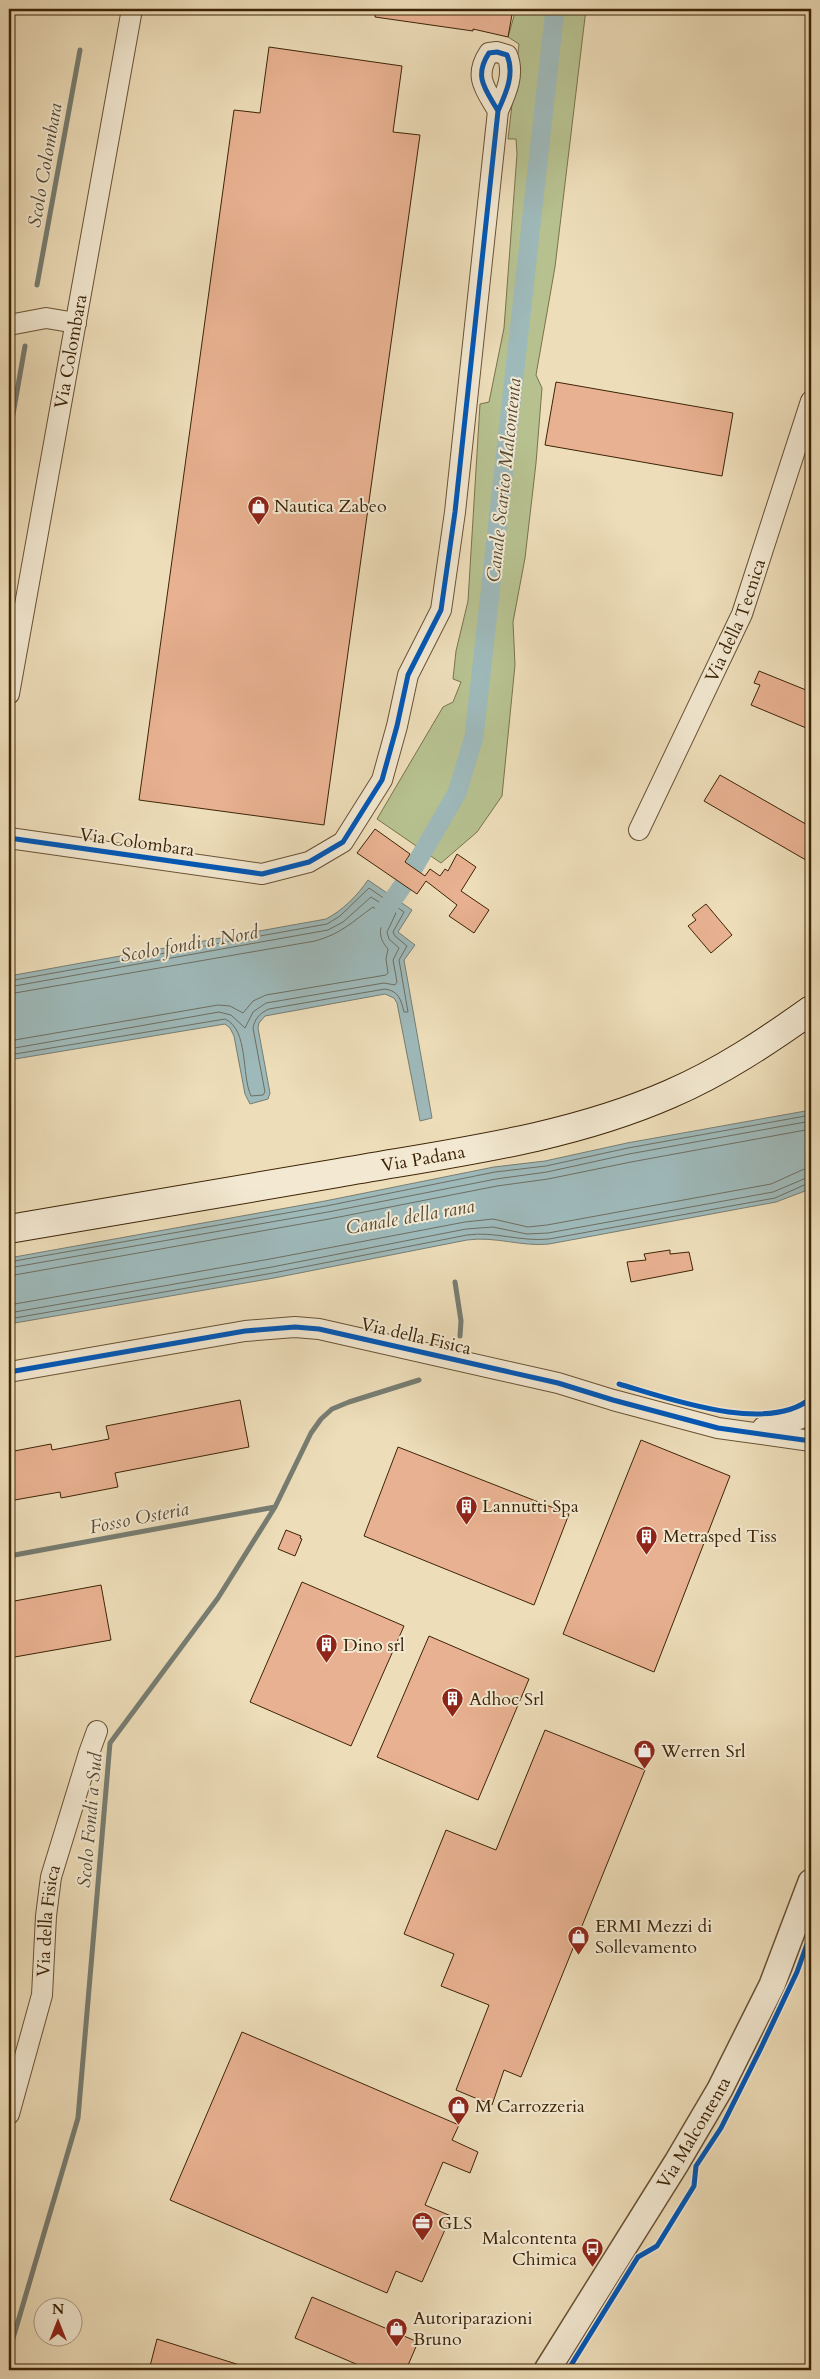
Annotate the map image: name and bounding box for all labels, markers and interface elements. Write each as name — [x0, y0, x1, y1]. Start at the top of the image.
water label: Scolo Colombara — [21, 100, 69, 229]
street label: Via Colombara — [48, 292, 94, 411]
water label: Canale Scarico Malcontenta — [480, 376, 528, 584]
shop icon: Nautica Zabeo — [246, 494, 270, 525]
place label: Nautica Zabeo — [274, 494, 387, 519]
street label: Via della Tecnica — [699, 555, 772, 686]
street label: Via Colombara — [78, 822, 196, 863]
water label: Scolo fondi a Nord — [118, 919, 261, 969]
street label: Via Padana — [379, 1139, 467, 1178]
water label: Canale della rana — [344, 1193, 477, 1241]
street label: Via della Fisica — [358, 1312, 474, 1361]
building icon: Lannutti Spa — [454, 1494, 478, 1525]
place label: Lannutti Spa — [482, 1494, 579, 1519]
water label: Fosso Osteria — [87, 1496, 191, 1540]
building icon: Metrasped Tiss — [635, 1524, 659, 1555]
place label: Metrasped Tiss — [663, 1524, 777, 1549]
building icon: Dino srl — [315, 1633, 339, 1664]
place label: Dino srl — [343, 1633, 405, 1658]
building icon: Adhoc Srl — [441, 1687, 465, 1718]
place label: Adhoc Srl — [469, 1687, 545, 1712]
shop icon: Werren Srl — [633, 1739, 657, 1770]
place label: Werren Srl — [660, 1739, 746, 1764]
water label: Scolo Fondi a Sud — [71, 1751, 109, 1889]
street label: Via della Fisica — [31, 1861, 67, 1978]
place label: ERMI Mezzi di Sollevamento — [595, 1914, 712, 1960]
shop icon: ERMI Mezzi di Sollevamento — [567, 1924, 591, 1955]
street label: Via Malcontenta — [651, 2073, 737, 2194]
shop icon: M Carrozzeria — [447, 2094, 471, 2125]
place label: M Carrozzeria — [475, 2094, 585, 2119]
office icon: GLS — [410, 2211, 434, 2242]
place label: GLS — [438, 2211, 472, 2236]
place label: Malcontenta Chimica — [482, 2226, 577, 2272]
bus stop icon: Malcontenta Chimica — [581, 2236, 605, 2267]
north arrow — [32, 2296, 82, 2346]
text: N — [52, 2300, 64, 2319]
place label: Autoriparazioni Bruno — [413, 2306, 533, 2352]
shop icon: Autoriparazioni Bruno — [385, 2316, 409, 2347]

